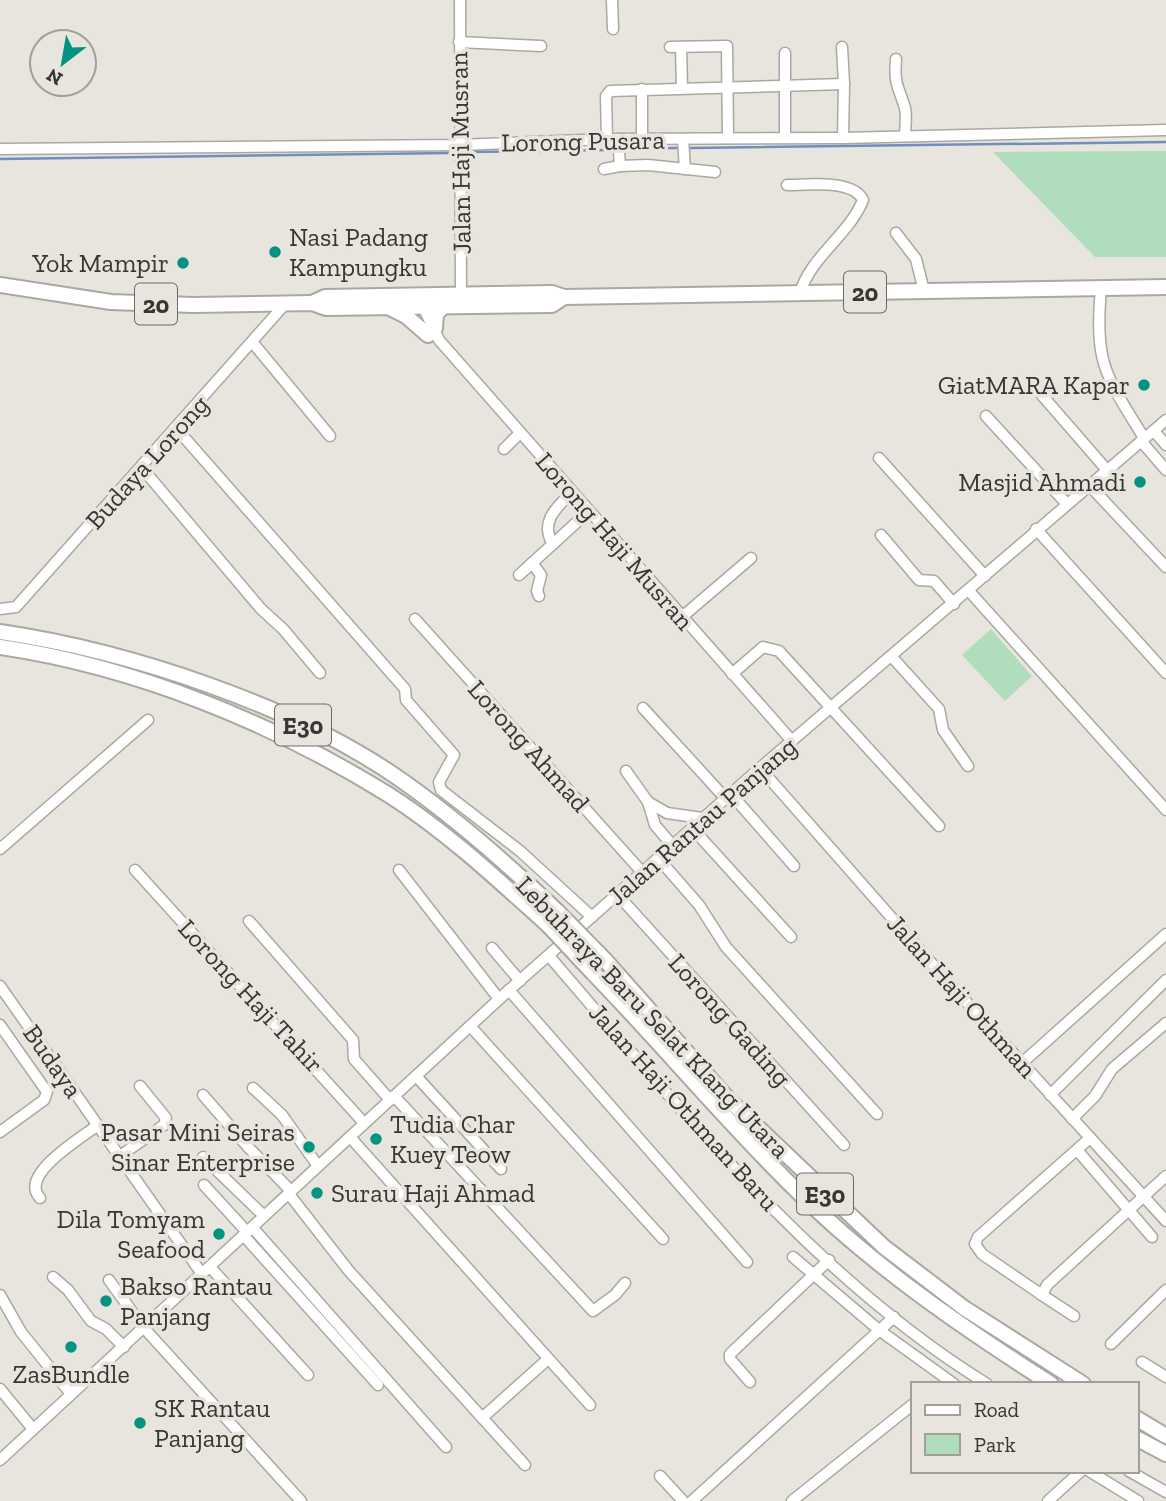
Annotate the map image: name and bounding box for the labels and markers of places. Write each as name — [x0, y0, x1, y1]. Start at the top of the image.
place label: Nasi Padang Kampungku — [289, 221, 428, 283]
marker: Nasi Padang Kampungku — [267, 244, 283, 260]
place label: Yok Mampir — [31, 247, 169, 279]
marker: Yok Mampir — [175, 255, 191, 271]
place label: GiatMARA Kapar — [938, 369, 1130, 401]
marker: GiatMARA Kapar — [1136, 377, 1152, 393]
place label: Masjid Ahmadi — [958, 466, 1126, 498]
marker: Masjid Ahmadi — [1132, 474, 1148, 490]
place label: Tudia Char Kuey Teow — [390, 1108, 516, 1170]
place label: Pasar Mini Seiras Sinar Enterprise — [101, 1116, 295, 1178]
marker: Tudia Char Kuey Teow — [368, 1131, 384, 1147]
marker: Pasar Mini Seiras Sinar Enterprise — [301, 1139, 317, 1155]
place label: Surau Haji Ahmad — [331, 1177, 535, 1209]
marker: Surau Haji Ahmad — [309, 1185, 325, 1201]
place label: Dila Tomyam Seafood — [57, 1203, 206, 1265]
marker: Dila Tomyam Seafood — [211, 1226, 227, 1242]
place label: Bakso Rantau Panjang — [120, 1270, 273, 1332]
marker: Bakso Rantau Panjang — [98, 1293, 114, 1309]
marker: ZasBundle — [63, 1339, 79, 1355]
place label: ZasBundle — [12, 1358, 130, 1390]
place label: SK Rantau Panjang — [154, 1392, 271, 1454]
marker: SK Rantau Panjang — [132, 1415, 148, 1431]

